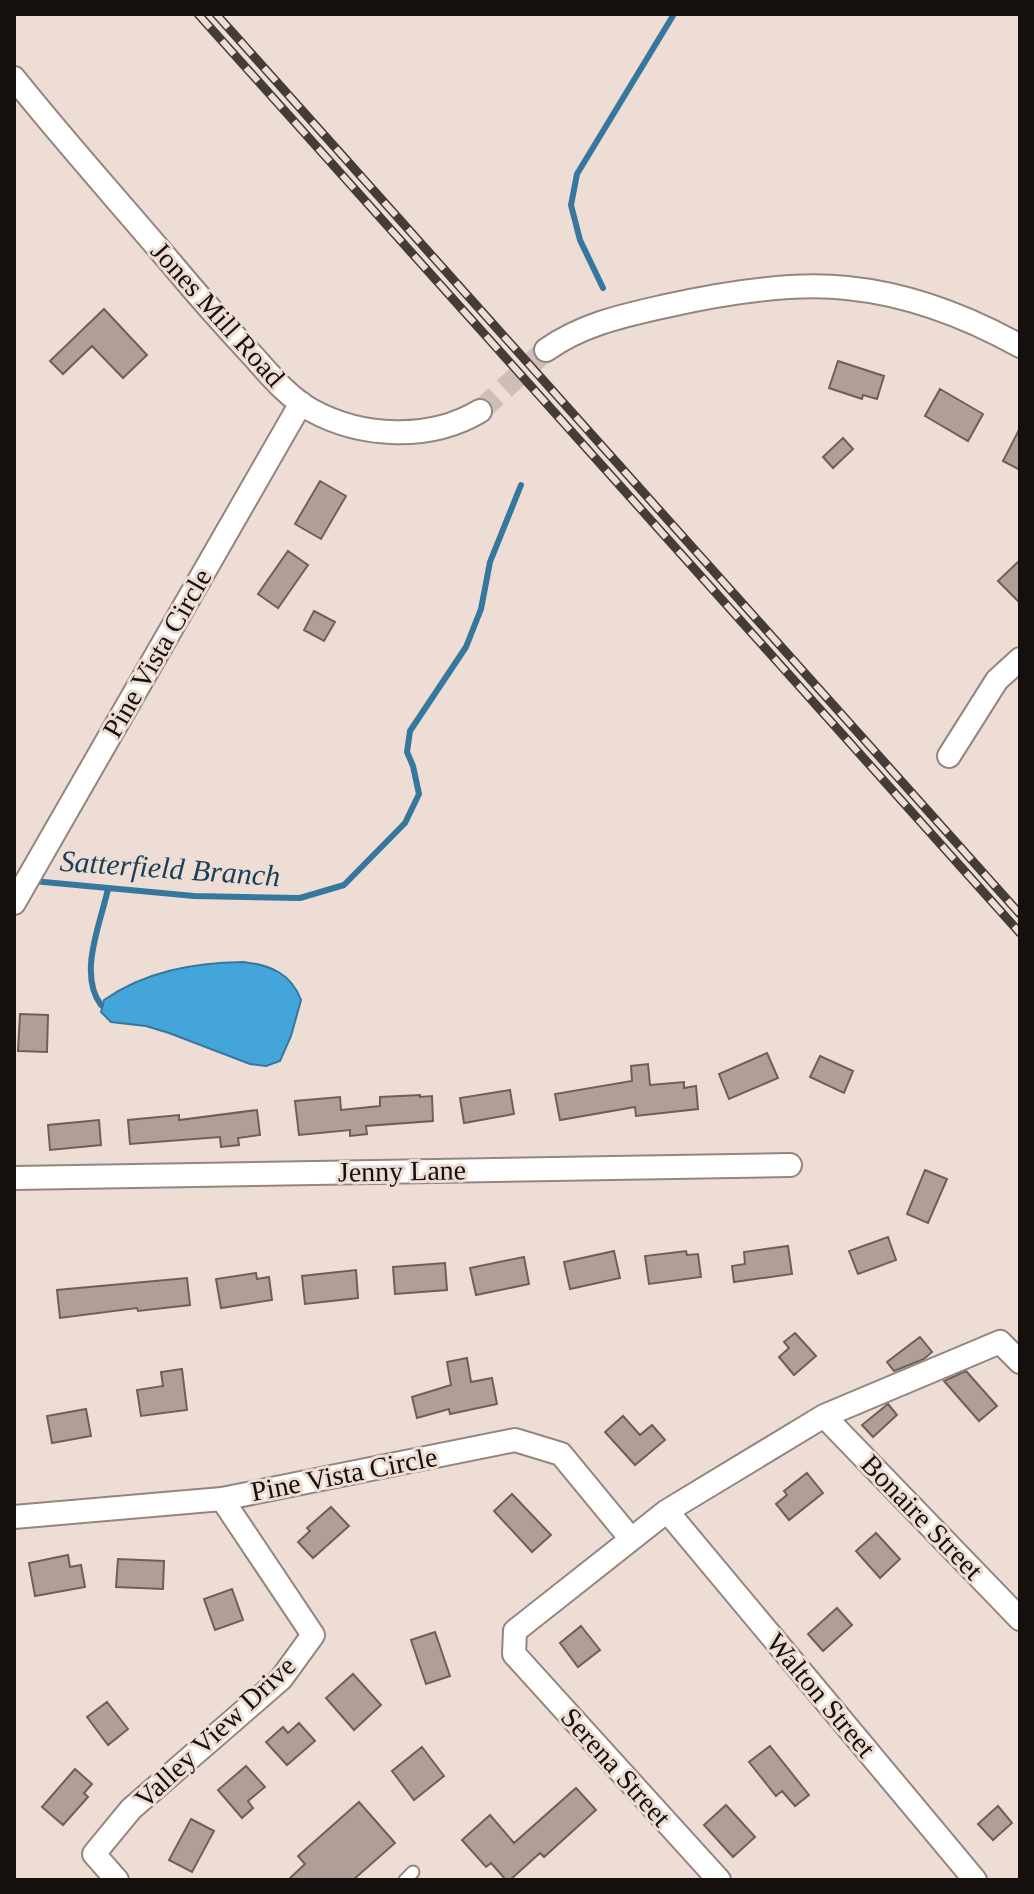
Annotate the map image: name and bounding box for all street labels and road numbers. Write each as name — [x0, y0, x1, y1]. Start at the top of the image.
street label: Jones Mill Road — [145, 235, 291, 393]
street label: Pine Vista Circle — [96, 563, 218, 743]
street label: Jenny Lane — [338, 1154, 466, 1188]
street label: Pine Vista Circle — [248, 1441, 440, 1507]
street label: Bonaire Street — [855, 1448, 989, 1586]
street label: Walton Street — [760, 1627, 882, 1764]
street label: Valley View Drive — [128, 1650, 302, 1814]
street label: Serena Street — [555, 1701, 677, 1833]

